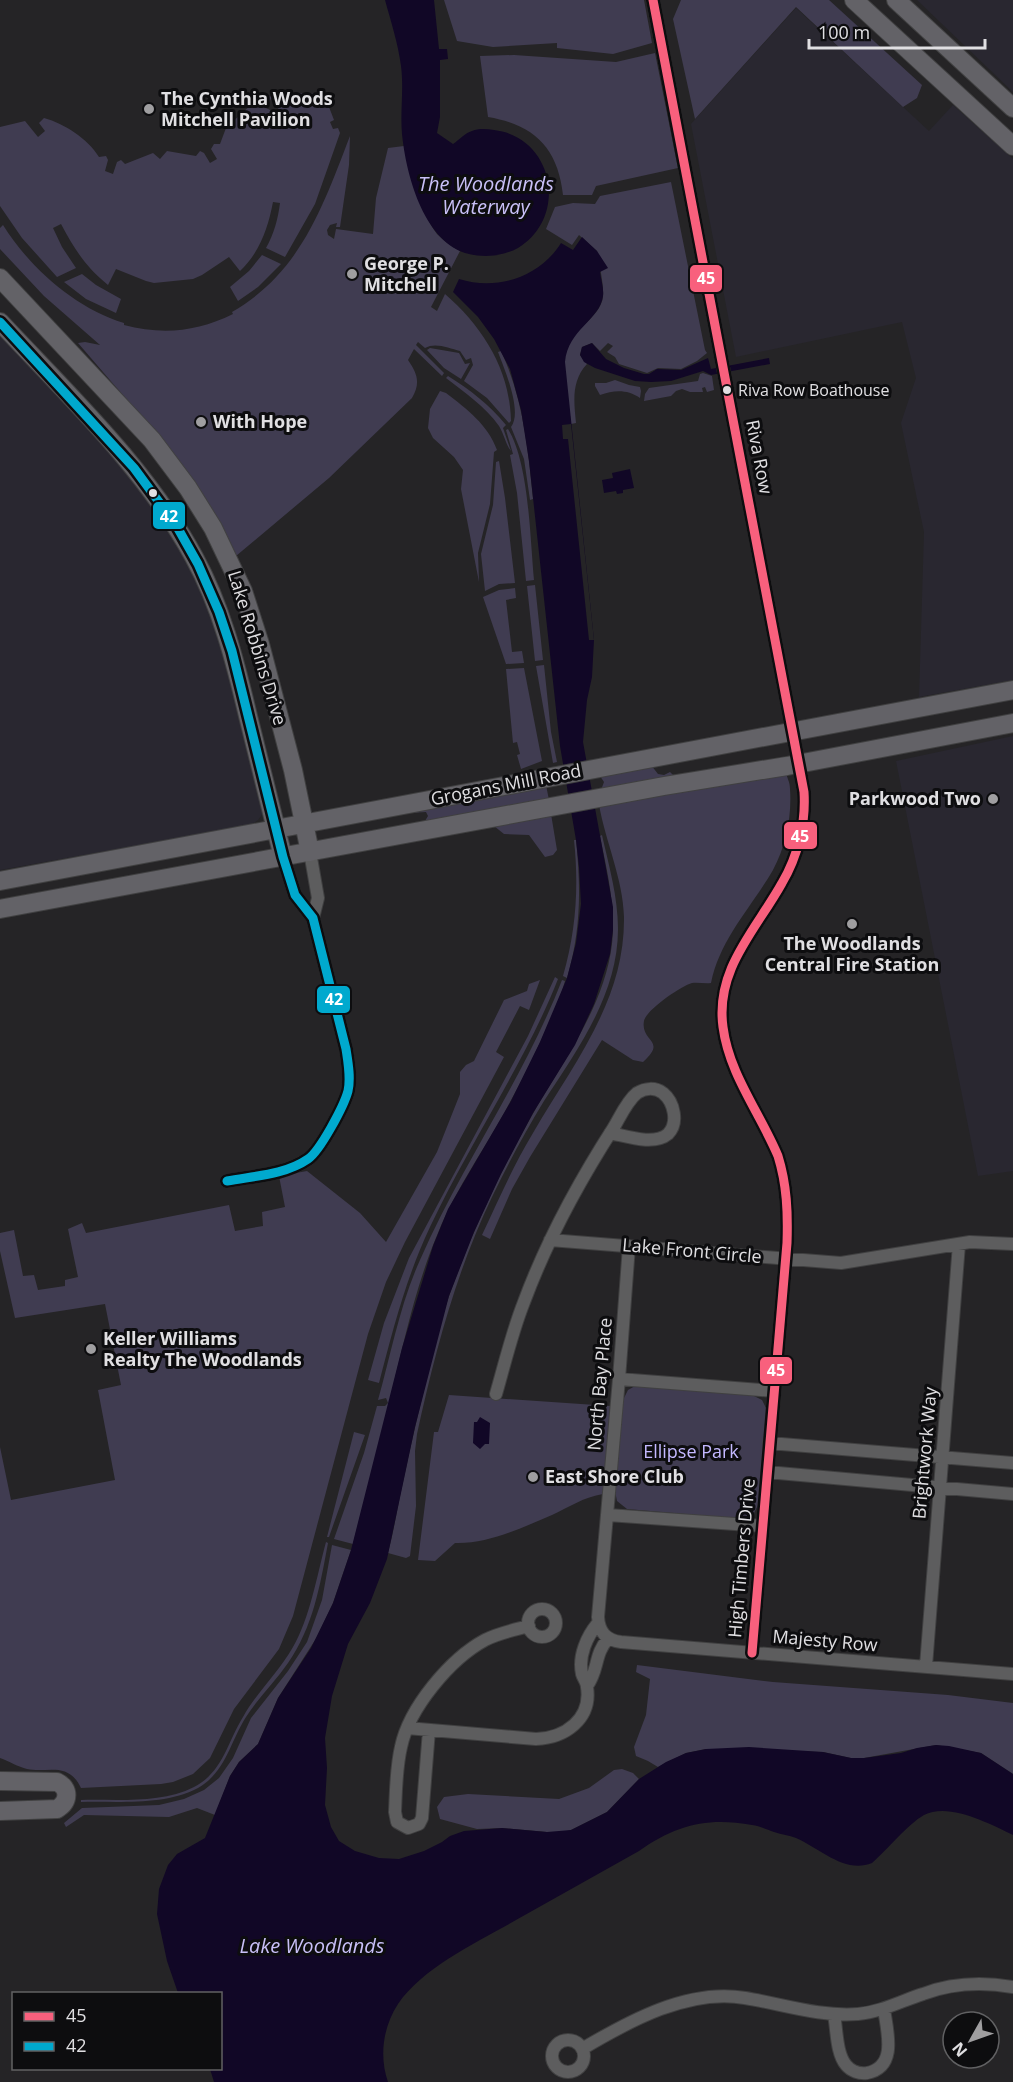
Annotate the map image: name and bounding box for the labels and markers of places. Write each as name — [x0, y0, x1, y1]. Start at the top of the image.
place label: The Cynthia Woods Mitchell Pavilion — [161, 86, 333, 131]
marker: The Cynthia Woods Mitchell Pavilion — [142, 102, 156, 116]
place label: George P. Mitchell — [364, 251, 449, 296]
marker: George P. Mitchell — [345, 267, 359, 281]
place label: Riva Row Boathouse — [738, 379, 889, 401]
marker: Riva Row Boathouse — [721, 384, 733, 396]
place label: With Hope — [213, 409, 307, 433]
marker: With Hope — [194, 415, 208, 429]
unlabelled marker — [147, 487, 159, 499]
place label: Parkwood Two — [849, 786, 981, 810]
marker: Parkwood Two — [986, 792, 1000, 806]
marker: The Woodlands Central Fire Station — [845, 917, 859, 931]
place label: The Woodlands Central Fire Station — [765, 931, 939, 976]
place label: Keller Williams Realty The Woodlands — [103, 1326, 302, 1371]
marker: Keller Williams Realty The Woodlands — [84, 1342, 98, 1356]
place label: East Shore Club — [545, 1464, 684, 1488]
marker: East Shore Club — [526, 1470, 540, 1484]

